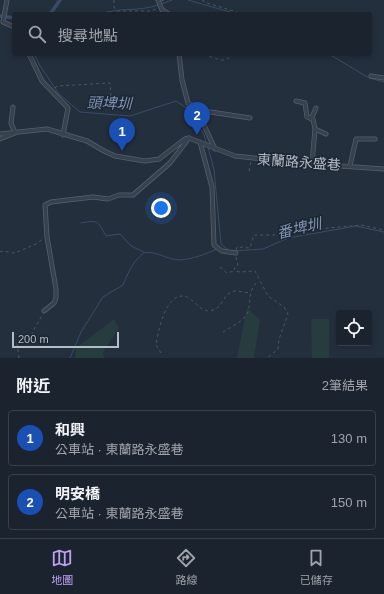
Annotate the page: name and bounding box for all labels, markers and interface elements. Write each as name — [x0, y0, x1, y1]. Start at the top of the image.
search box — [12, 12, 372, 56]
icon: search — [26, 23, 48, 45]
text: 搜尋地點 — [58, 27, 118, 44]
water label: 頭埤圳 — [86, 94, 134, 112]
pin: 2 — [184, 102, 210, 135]
pin: 1 — [109, 118, 135, 151]
street label: 東蘭路永盛巷 — [257, 151, 341, 173]
your location — [151, 198, 171, 218]
water label: 番埤圳 — [275, 214, 325, 241]
map controls — [336, 310, 372, 346]
button: locate — [336, 310, 372, 346]
scale bar — [12, 330, 119, 349]
text: 200 m — [18, 333, 49, 345]
text: 附近 — [16, 377, 50, 396]
text: 2筆結果 — [322, 378, 368, 393]
text: 和興 — [55, 421, 85, 438]
text: 1 — [26, 431, 34, 446]
text: 130 m — [331, 431, 367, 446]
text: 公車站 · 東蘭路永盛巷 — [55, 442, 184, 457]
text: 明安橋 — [55, 485, 100, 502]
text: 2 — [26, 495, 34, 510]
text: 150 m — [331, 495, 367, 510]
text: 公車站 · 東蘭路永盛巷 — [55, 506, 184, 521]
tab: 地圖 — [51, 547, 73, 587]
tab: 路線 — [175, 547, 197, 587]
tab: 已儲存 — [300, 547, 333, 587]

